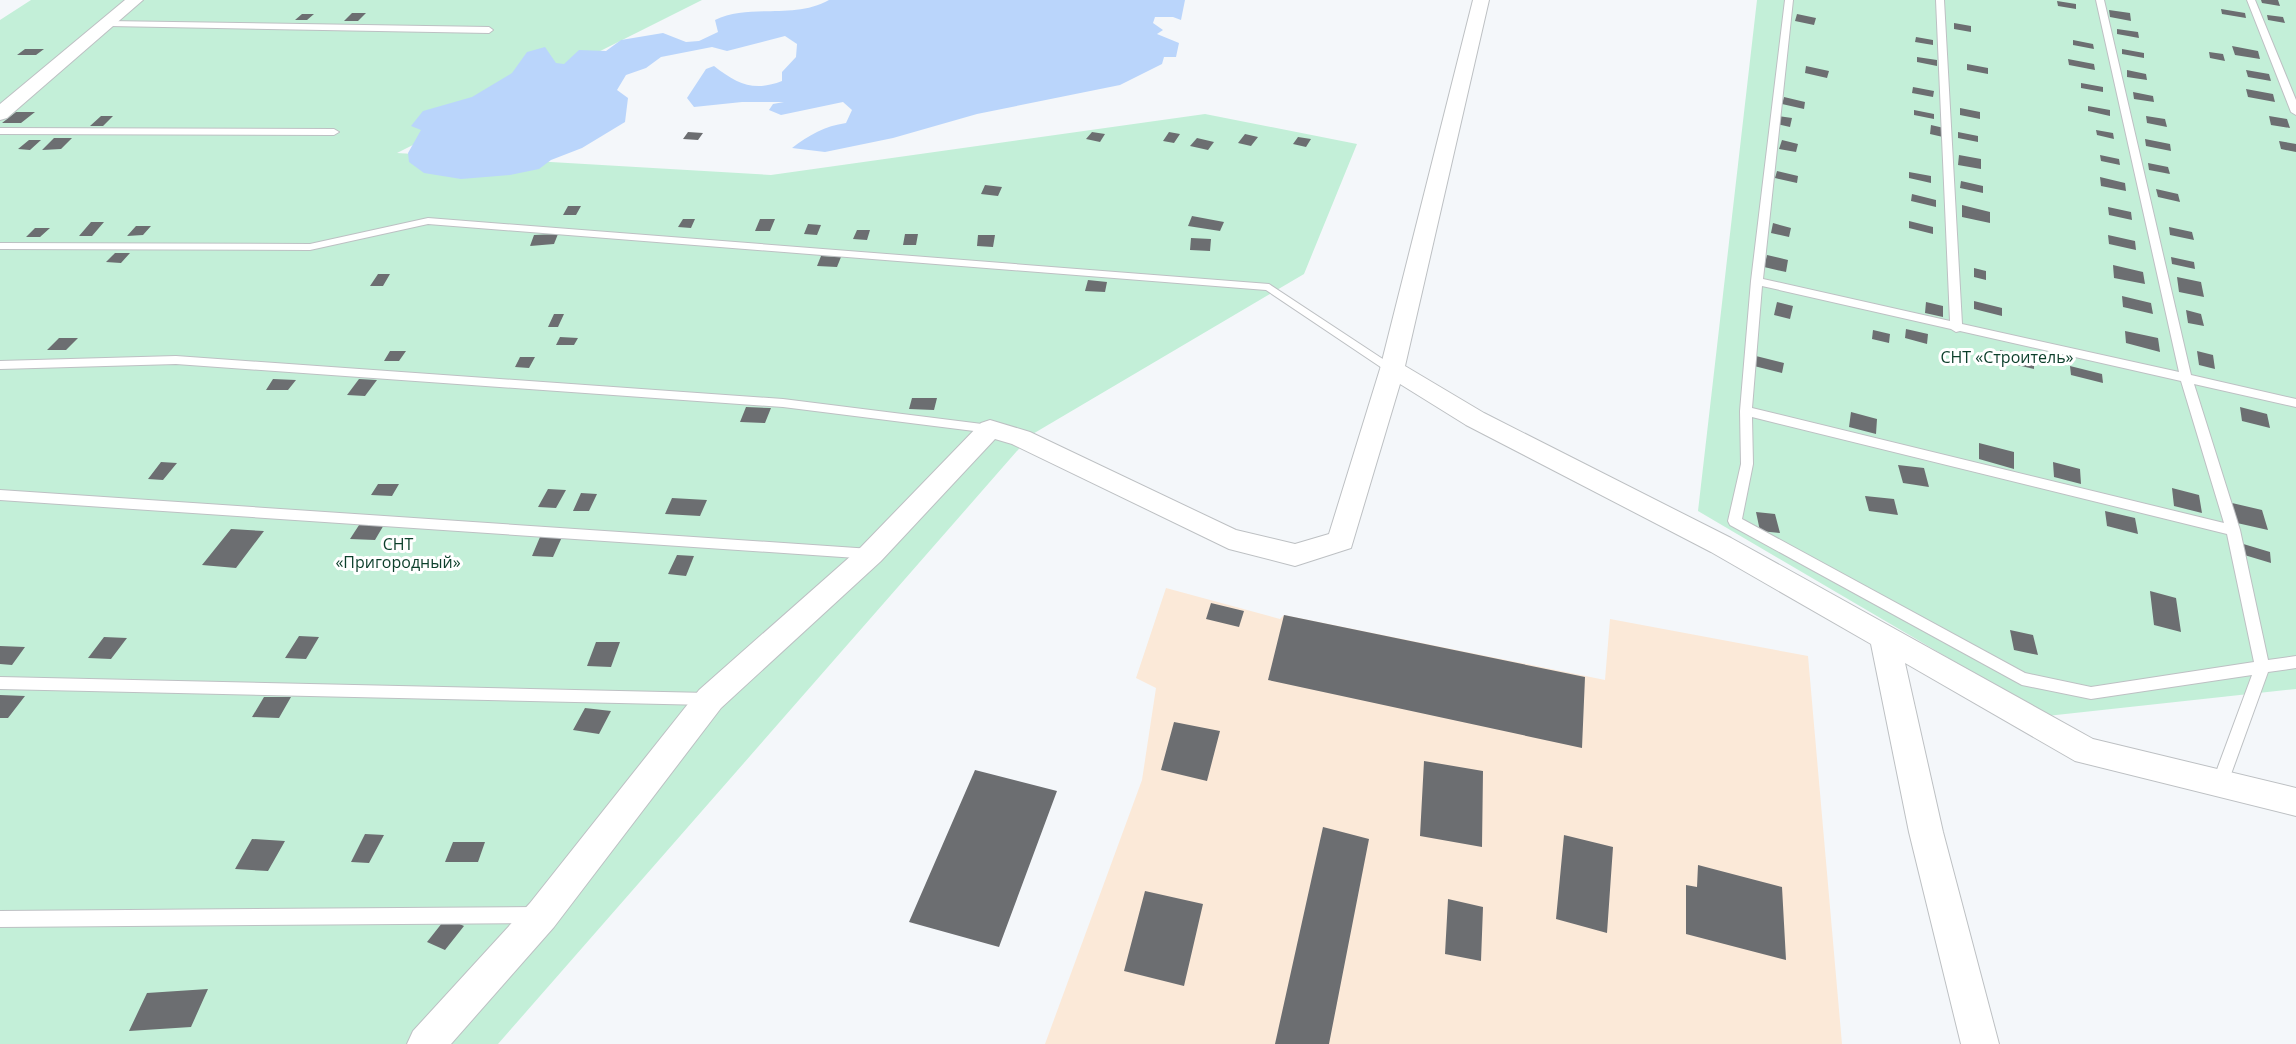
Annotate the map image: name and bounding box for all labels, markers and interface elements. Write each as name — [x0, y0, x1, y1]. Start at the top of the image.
park label: СНТ «Строитель» — [1940, 346, 2074, 368]
park label: СНТ «Пригородный» — [335, 533, 461, 573]

